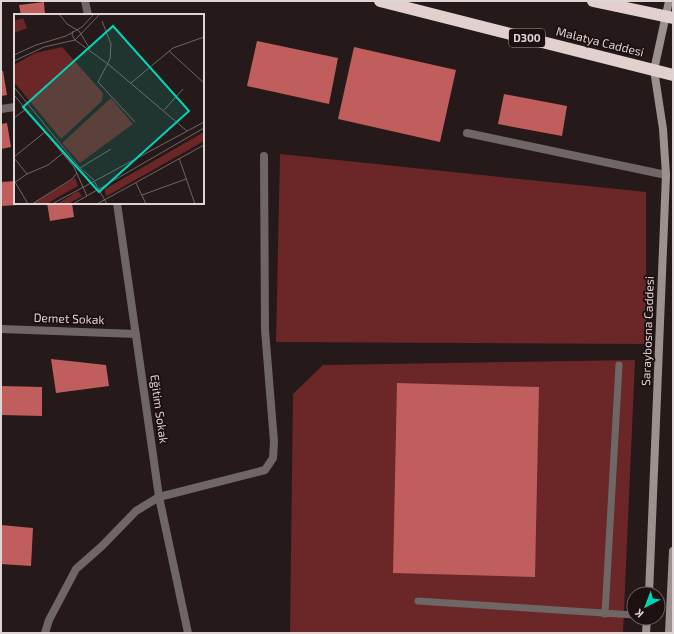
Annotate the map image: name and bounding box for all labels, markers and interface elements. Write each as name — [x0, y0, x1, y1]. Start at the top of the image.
inset map — [14, 14, 204, 204]
street label: Malatya Caddesi — [555, 23, 646, 59]
road number: D300 — [509, 29, 545, 47]
street label: Saraybosna Caddesi — [638, 276, 656, 386]
street label: Demet Sokak — [33, 310, 105, 326]
street label: Eğitim Sokak — [148, 373, 172, 444]
north arrow — [626, 586, 666, 626]
text: K — [632, 607, 646, 621]

